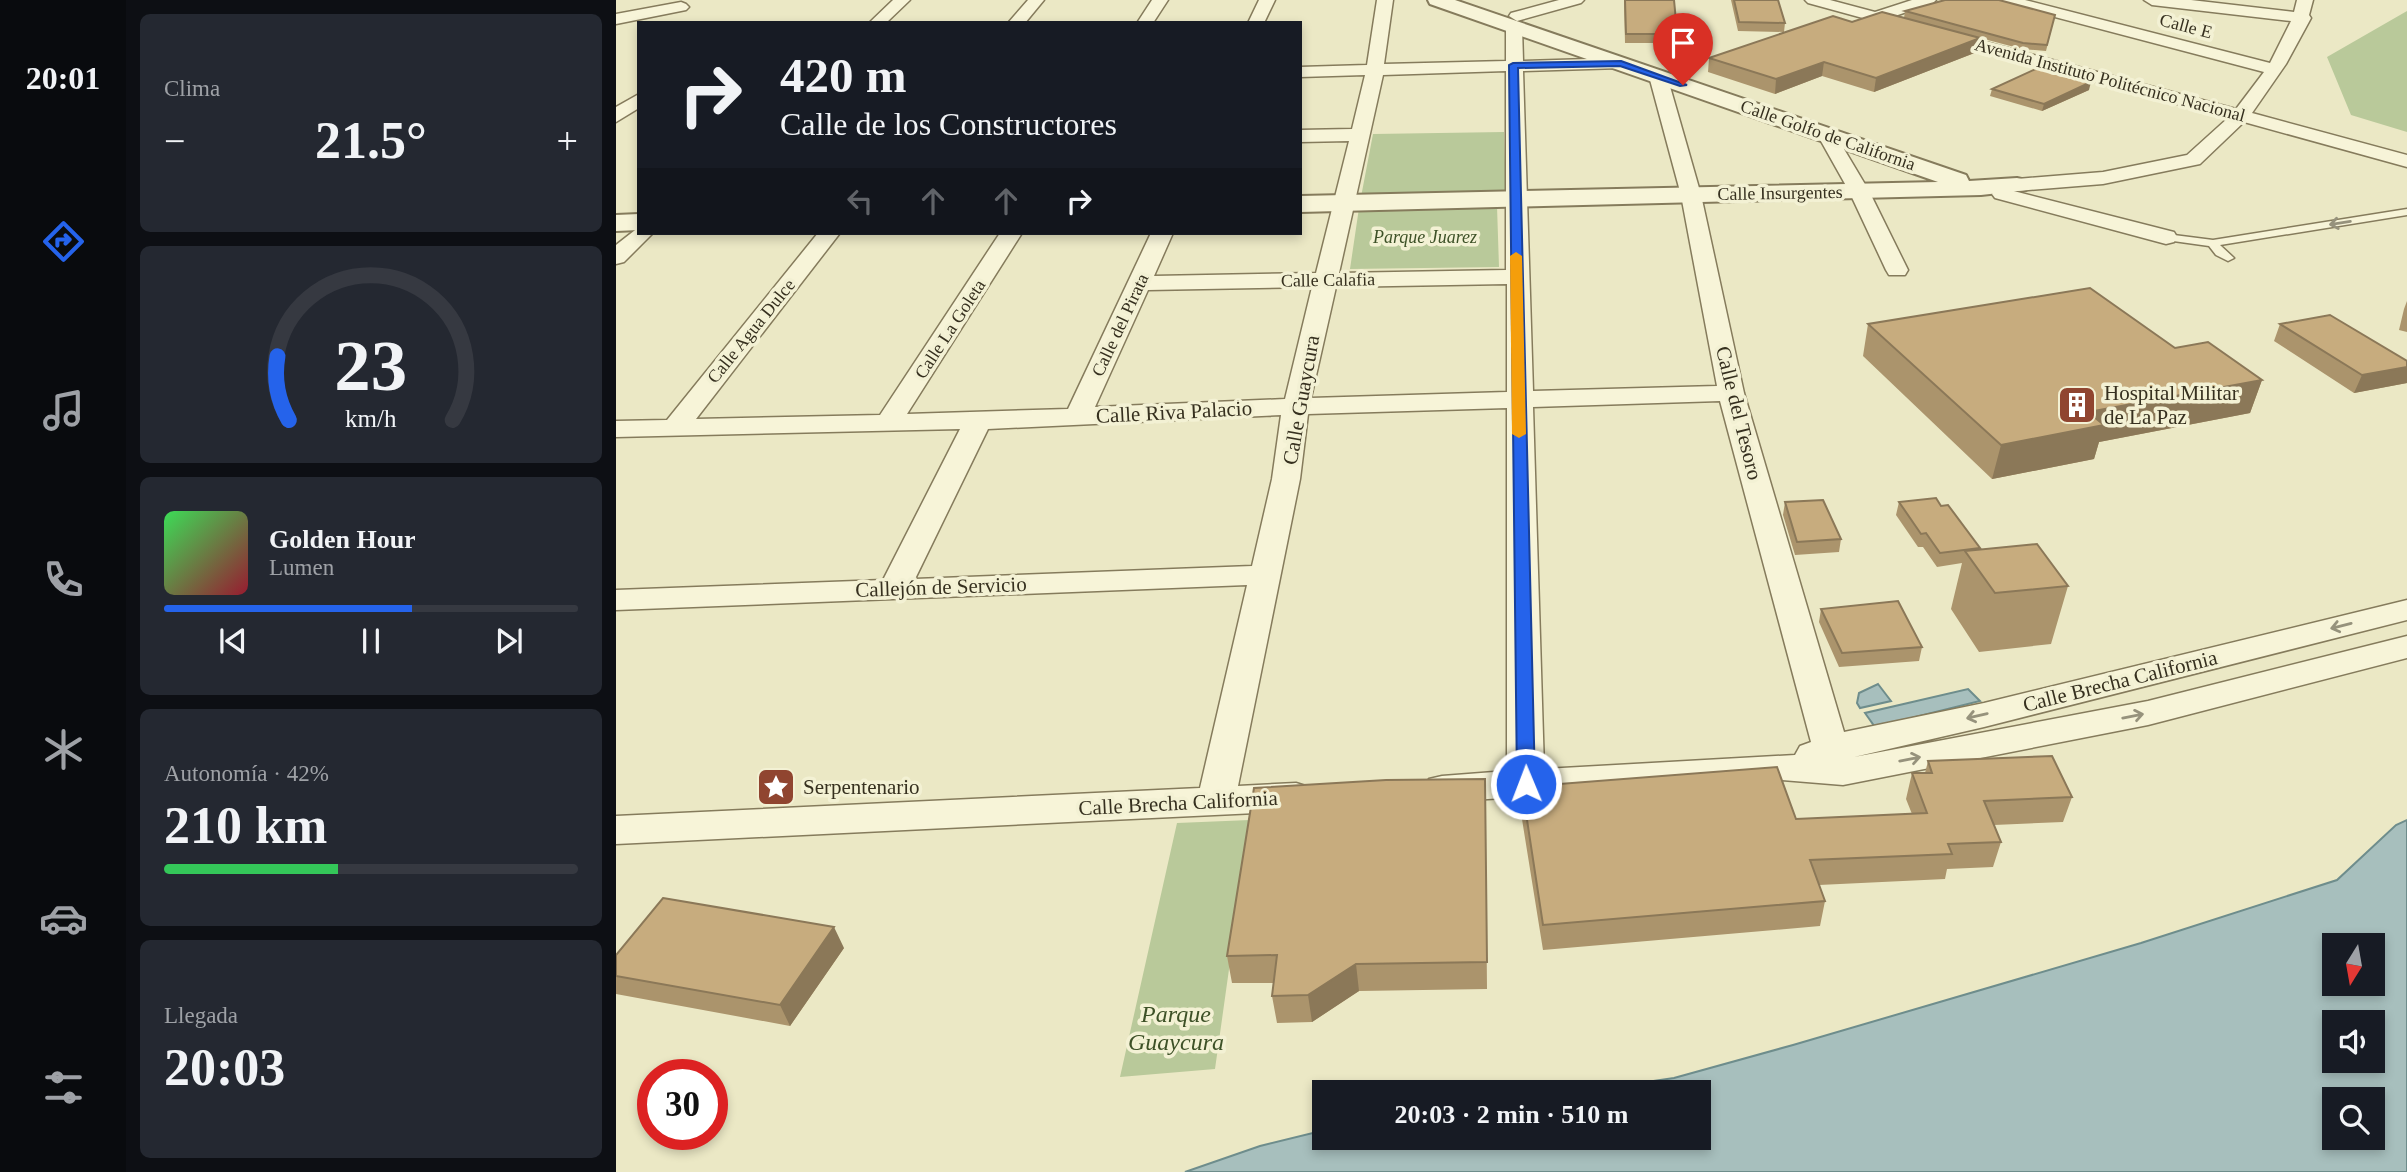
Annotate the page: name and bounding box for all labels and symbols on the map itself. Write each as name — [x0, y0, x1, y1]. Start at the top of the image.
street label: Calle E — [2158, 9, 2214, 43]
pin — [1653, 13, 1713, 85]
street label: Avenida Instituto Politécnico Nacional — [1973, 34, 2247, 126]
street label: Calle Golfo de California — [1738, 96, 1918, 174]
street label: Calle Insurgentes — [1717, 182, 1843, 204]
one-way arrow — [2329, 217, 2352, 230]
park label: Parque Juarez — [1372, 227, 1477, 247]
street label: Calle Calafia — [1281, 269, 1375, 291]
street label: Calle del Pirata — [1087, 270, 1153, 380]
street label: Calle Agua Dulce — [703, 275, 799, 387]
street label: Calle La Goleta — [911, 276, 989, 382]
street label: Calle Guaycura — [1278, 333, 1324, 467]
street label: Calle del Tesoro — [1711, 344, 1767, 482]
place label: Hospital Militar de La Paz — [2104, 381, 2239, 429]
building icon: Hospital Militar de La Paz — [2056, 384, 2098, 426]
street label: Calle Riva Palacio — [1095, 396, 1253, 428]
street label: Callejón de Servicio — [855, 572, 1027, 602]
one-way arrow — [2330, 620, 2353, 633]
street label: Calle Brecha California — [2020, 645, 2220, 717]
one-way arrow — [2121, 708, 2144, 722]
one-way arrow — [1966, 710, 1989, 724]
position arrow — [1489, 747, 1563, 821]
one-way arrow — [1898, 752, 1921, 766]
place icon: Serpentenario — [755, 766, 797, 808]
place label: Serpentenario — [803, 775, 920, 799]
street label: Calle Brecha California — [1078, 786, 1279, 820]
north arrow — [2322, 933, 2385, 996]
park label: Parque Guaycura — [1128, 1001, 1224, 1055]
speed limit sign: 30 — [637, 1059, 728, 1150]

